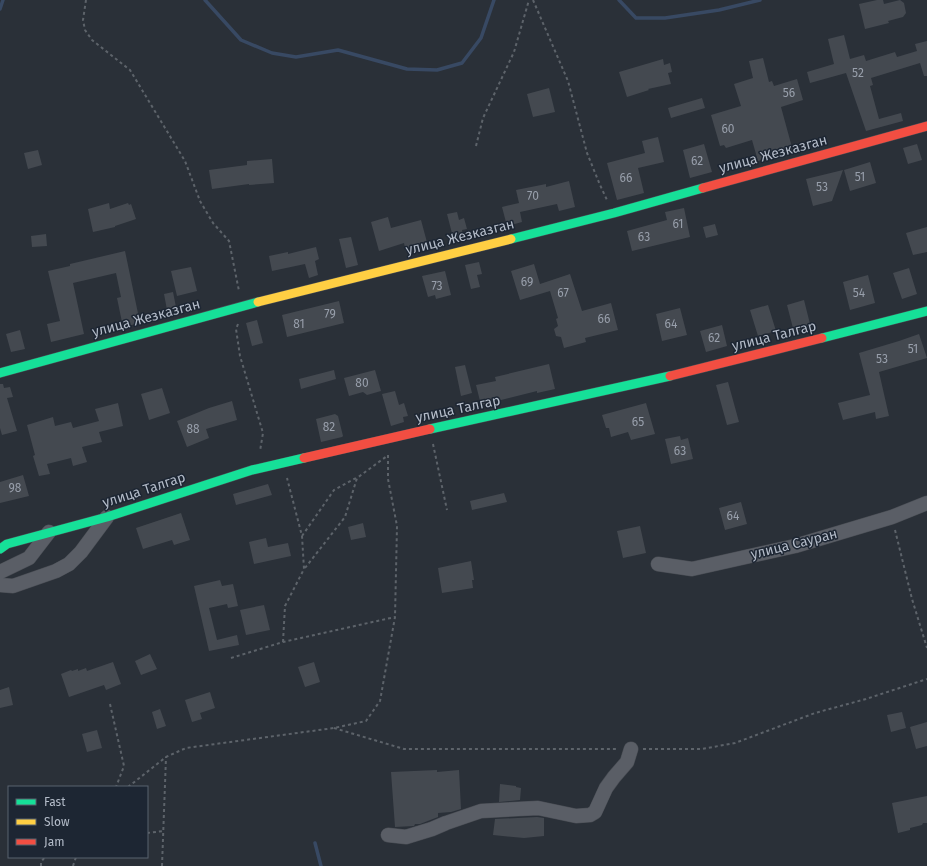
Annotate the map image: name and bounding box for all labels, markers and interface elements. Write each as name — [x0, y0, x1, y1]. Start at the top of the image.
house number: 52 — [852, 66, 864, 80]
house number: 56 — [783, 86, 795, 100]
house number: 60 — [721, 122, 735, 136]
street label: улица Жезказган — [717, 131, 829, 177]
house number: 62 — [691, 154, 703, 168]
house number: 51 — [855, 170, 865, 184]
house number: 66 — [620, 171, 632, 185]
house number: 53 — [816, 180, 828, 194]
house number: 70 — [527, 189, 539, 203]
street label: улица Жезказган — [404, 215, 516, 259]
house number: 61 — [672, 217, 684, 231]
house number: 63 — [638, 230, 650, 244]
house number: 69 — [521, 275, 533, 289]
house number: 73 — [431, 279, 443, 293]
house number: 67 — [557, 286, 569, 300]
house number: 54 — [853, 286, 866, 300]
street label: улица Жезказган — [90, 295, 202, 341]
house number: 79 — [324, 307, 336, 321]
house number: 66 — [598, 312, 610, 326]
house number: 81 — [293, 317, 305, 331]
house number: 64 — [665, 317, 678, 331]
street label: улица Талгар — [730, 317, 818, 355]
house number: 62 — [708, 331, 720, 345]
house number: 51 — [908, 342, 918, 356]
house number: 53 — [876, 352, 888, 366]
house number: 80 — [355, 376, 369, 390]
street label: улица Талгар — [414, 392, 502, 426]
house number: 65 — [632, 415, 644, 429]
house number: 82 — [323, 420, 335, 434]
house number: 88 — [186, 422, 200, 436]
house number: 63 — [674, 444, 686, 458]
street label: улица Талгар — [100, 469, 188, 511]
house number: 98 — [9, 481, 22, 495]
house number: 64 — [727, 509, 740, 523]
street label: улица Сауран — [749, 525, 839, 563]
legend — [8, 786, 148, 858]
text: Fast — [44, 795, 66, 809]
text: Slow — [44, 815, 70, 829]
text: Jam — [44, 835, 64, 849]

